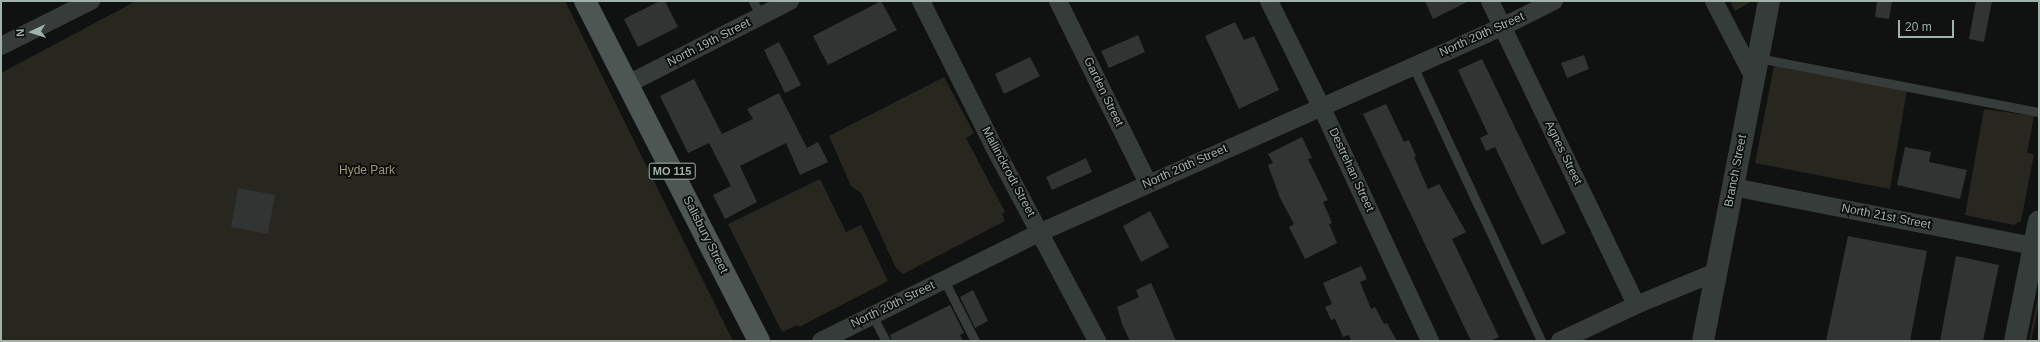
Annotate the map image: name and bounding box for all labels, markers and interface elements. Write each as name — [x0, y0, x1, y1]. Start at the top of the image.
street label: North 20th Street — [1437, 10, 1527, 60]
north arrow — [12, 12, 52, 52]
scale bar — [1900, 12, 1956, 38]
street label: North 19th Street — [665, 16, 753, 70]
text: 20 m — [1905, 20, 1932, 34]
text: N — [14, 28, 26, 37]
street label: Garden Street — [1080, 55, 1126, 129]
street label: Agnes Street — [1541, 119, 1585, 187]
street label: Mallinckrodt Street — [978, 125, 1038, 219]
street label: Destrehan Street — [1325, 126, 1377, 214]
street label: Branch Street — [1722, 134, 1750, 208]
street label: North 20th Street — [1140, 142, 1230, 192]
road number: MO 115 — [648, 162, 696, 180]
park label: Hyde Park — [339, 164, 395, 178]
street label: Salisbury Street — [679, 194, 731, 276]
street label: North 21st Street — [1840, 201, 1932, 233]
street label: North 20th Street — [849, 278, 937, 332]

